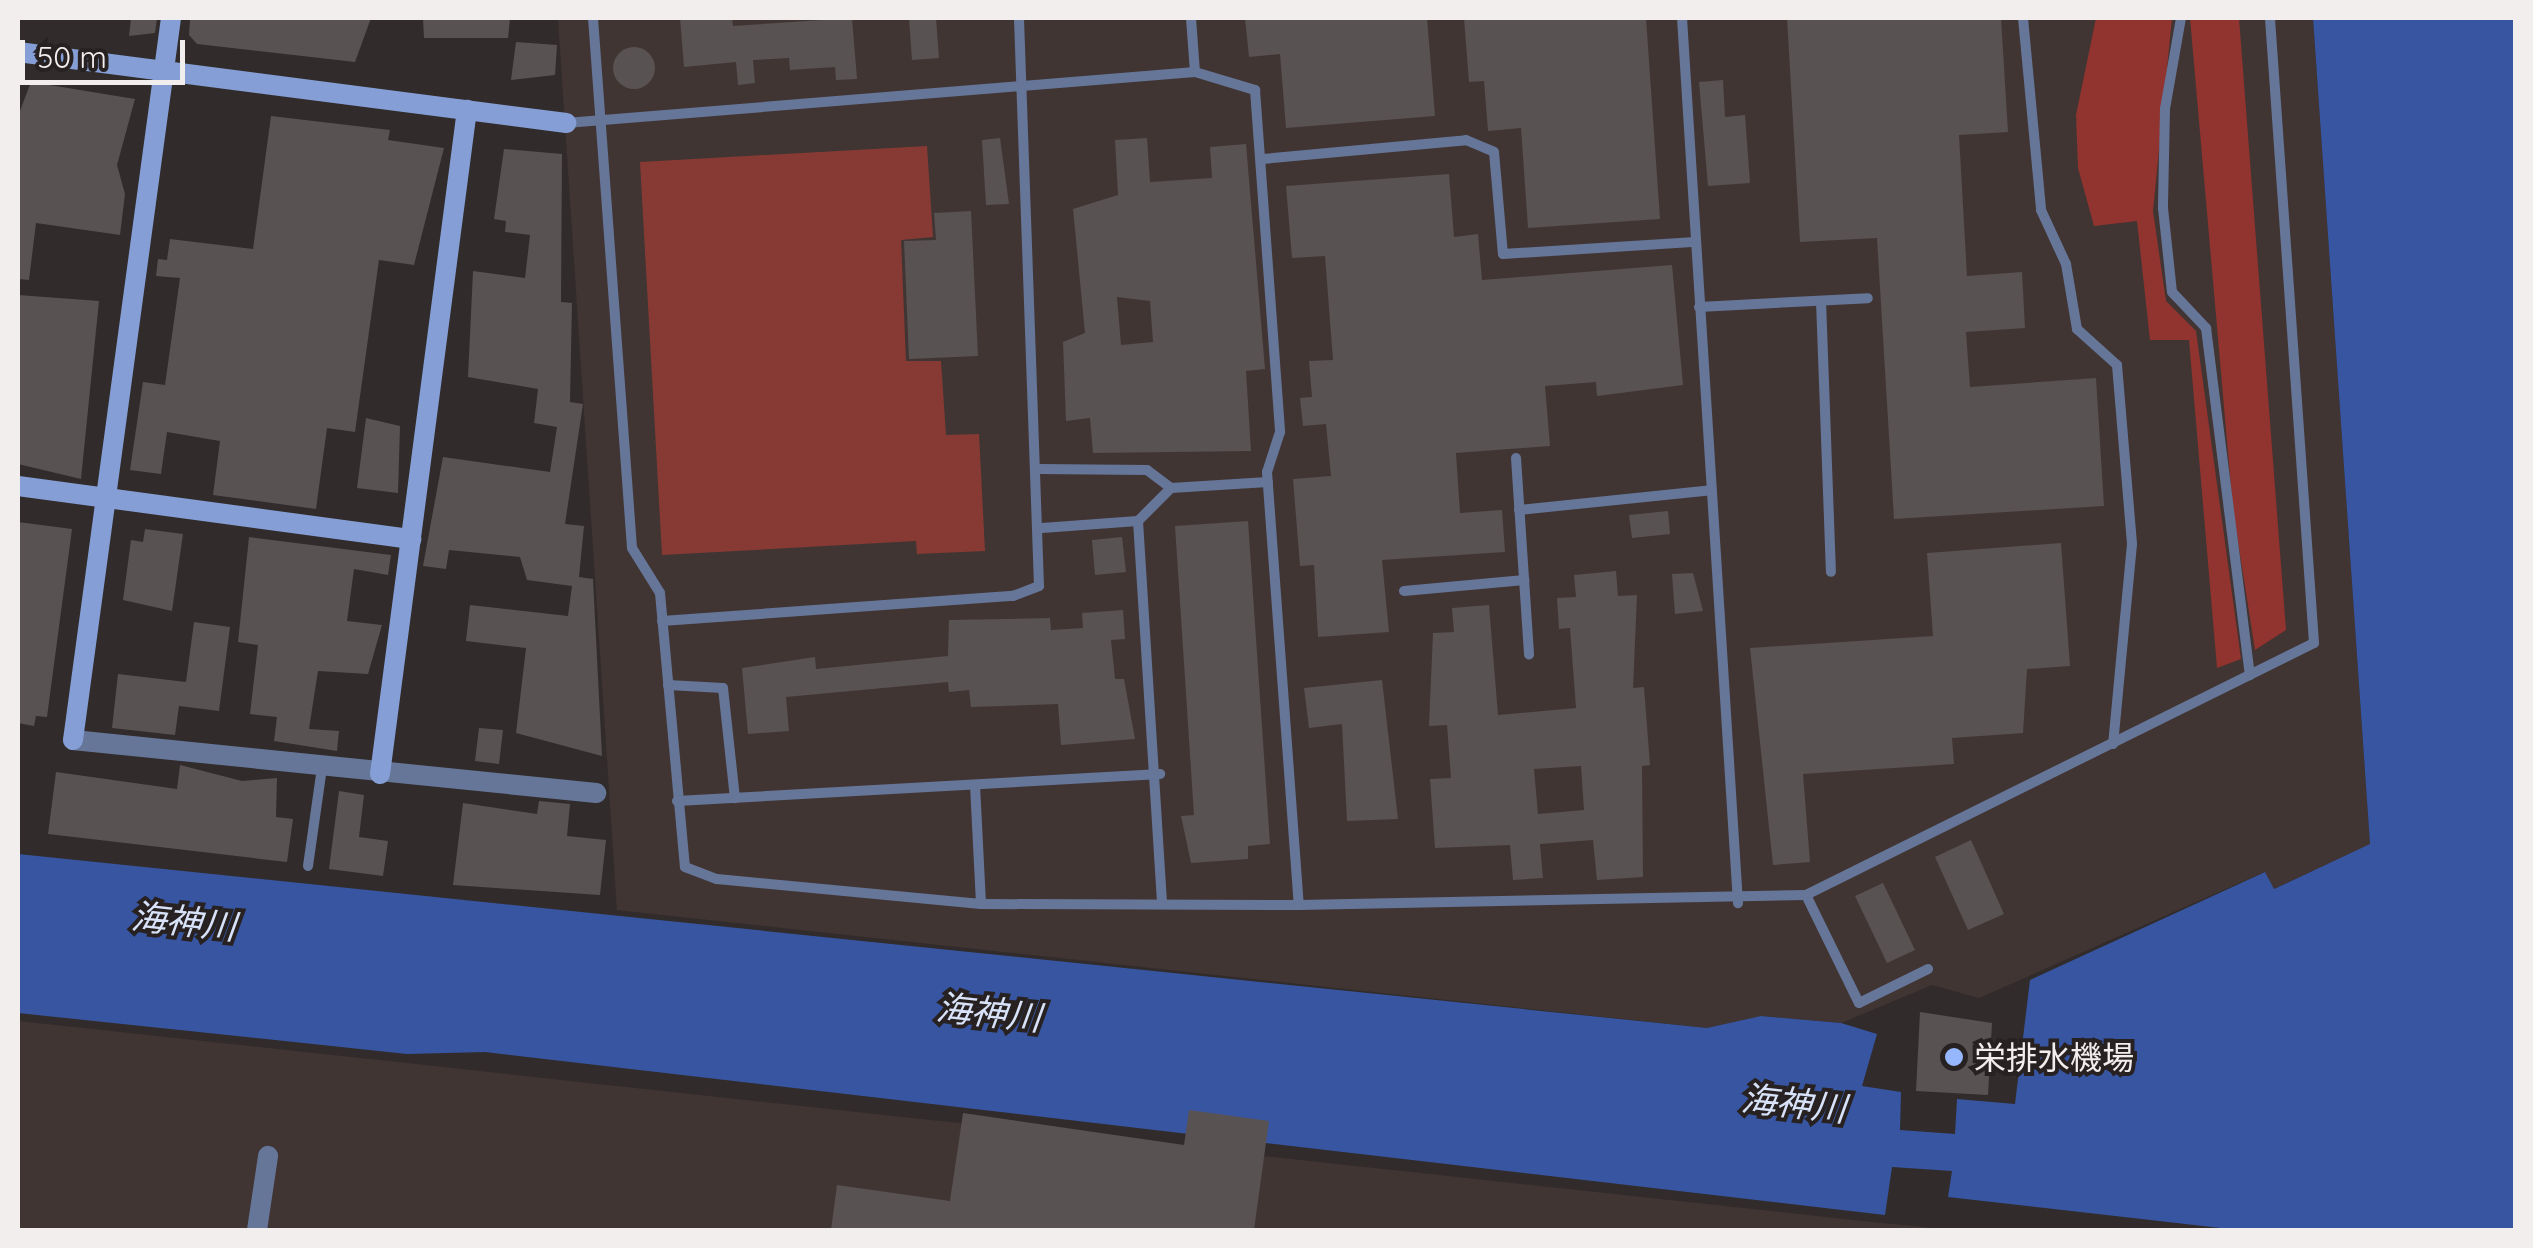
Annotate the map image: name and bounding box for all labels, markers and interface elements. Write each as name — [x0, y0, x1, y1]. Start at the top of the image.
scale bar — [25, 20, 190, 82]
text: 50 m — [37, 38, 107, 76]
water label: 海神川 — [130, 895, 238, 947]
water label: 海神川 — [935, 986, 1043, 1038]
place label: 栄排水機場 — [1974, 1038, 2134, 1076]
marker: 栄排水機場 — [1943, 1046, 1965, 1068]
water label: 海神川 — [1740, 1077, 1848, 1129]

